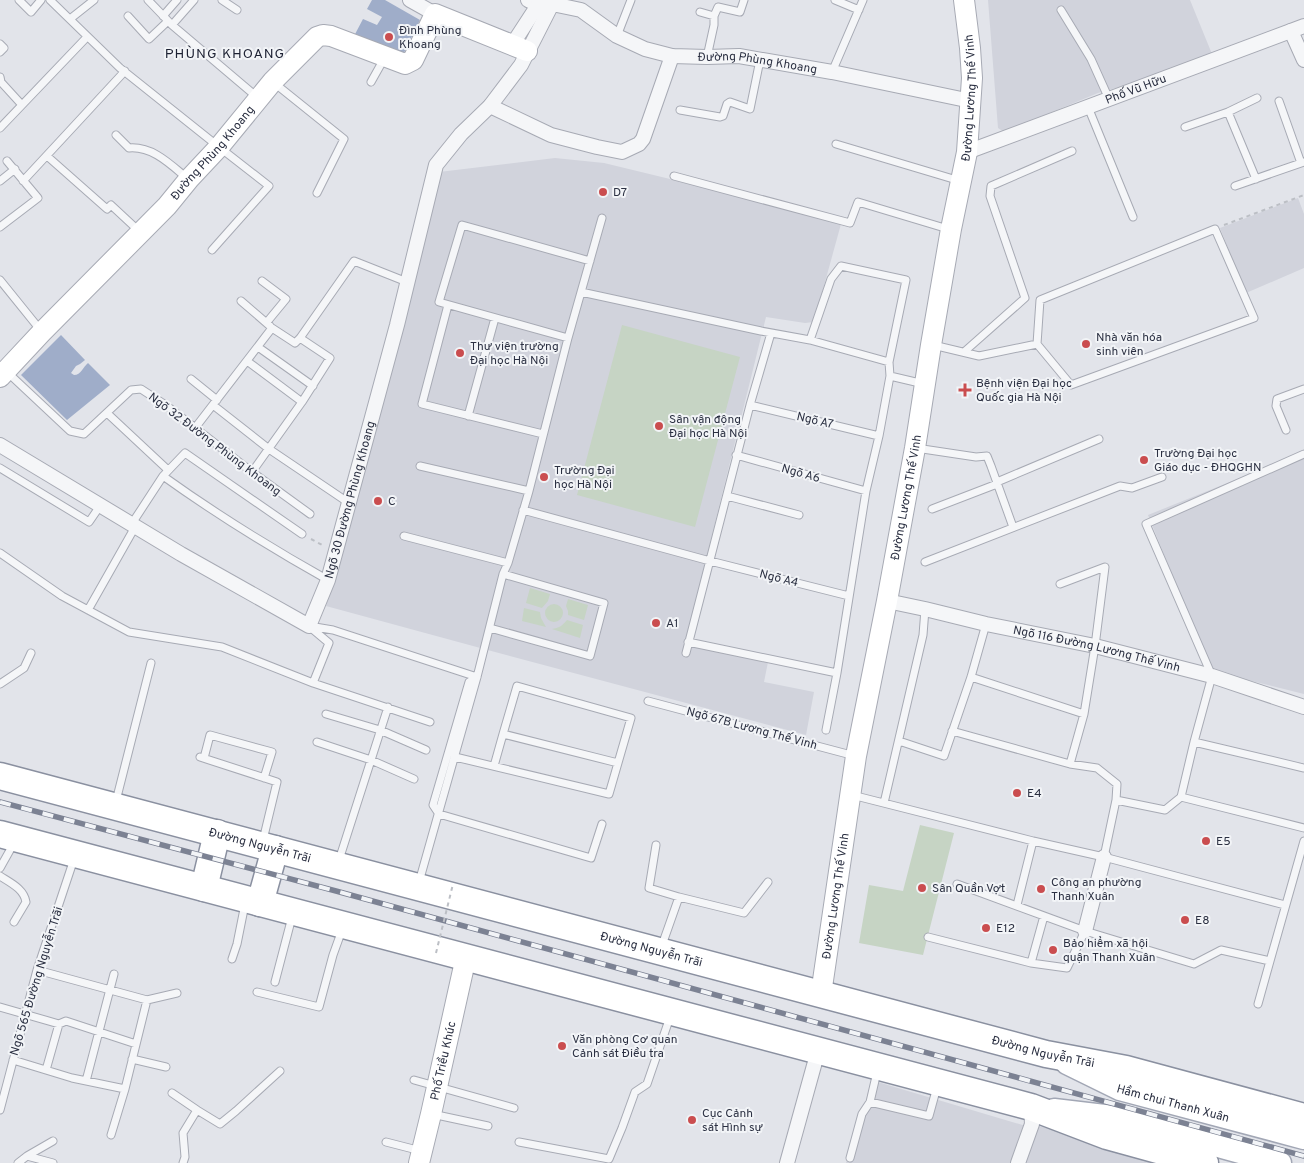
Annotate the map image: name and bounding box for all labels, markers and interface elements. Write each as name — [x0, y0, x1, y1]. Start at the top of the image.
place label: Đình Phùng Khoang — [399, 23, 461, 53]
marker: Đình Phùng Khoang — [383, 31, 395, 43]
street label: Đường Lương Thế Vinh — [958, 33, 981, 163]
district label: PHÙNG KHOANG — [165, 45, 285, 63]
street label: Đường Phùng Khoang — [697, 49, 818, 78]
street label: Phố Vũ Hữu — [1103, 71, 1169, 109]
street label: Đường Phùng Khoang — [168, 103, 259, 204]
place label: D7 — [613, 185, 627, 201]
marker: D7 — [597, 186, 609, 198]
place label: Nhà văn hóa sinh viên — [1096, 330, 1162, 360]
marker: Nhà văn hóa sinh viên — [1080, 338, 1092, 350]
place label: Thư viện trường Đại học Hà Nội — [470, 339, 559, 369]
marker: Thư viện trường Đại học Hà Nội — [454, 347, 466, 359]
place label: Bệnh viện Đại học Quốc gia Hà Nội — [976, 376, 1072, 406]
marker: Bệnh viện Đại học Quốc gia Hà Nội — [958, 383, 972, 397]
street label: Ngõ 32 Đường Phùng Khoang — [145, 390, 284, 500]
street label: Ngõ A7 — [795, 409, 835, 433]
place label: Sân vận động Đại học Hà Nội — [669, 412, 747, 442]
street label: Ngõ 30 Đường Phùng Khoang — [322, 419, 380, 581]
marker: Sân vận động Đại học Hà Nội — [653, 420, 665, 432]
street label: Đường Lương Thế Vinh — [888, 434, 926, 562]
place label: Trường Đại học Giáo dục - ĐHQGHN — [1154, 446, 1261, 476]
marker: Trường Đại học Giáo dục - ĐHQGHN — [1138, 454, 1150, 466]
street label: Ngõ A6 — [779, 461, 822, 487]
place label: Trường Đại học Hà Nội — [554, 463, 615, 493]
marker: Trường Đại học Hà Nội — [538, 471, 550, 483]
place label: C — [388, 494, 396, 510]
marker: C — [372, 495, 384, 507]
street label: Ngõ A4 — [758, 566, 800, 592]
place label: A1 — [666, 616, 679, 632]
marker: A1 — [650, 617, 662, 629]
street label: Ngõ 116 Đường Lương Thế Vinh — [1011, 623, 1182, 677]
street label: Ngõ 67B Lương Thế Vinh — [685, 704, 819, 754]
place label: E4 — [1027, 786, 1042, 802]
marker: E4 — [1011, 787, 1023, 799]
street label: Đường Nguyễn Trãi — [207, 825, 313, 867]
street label: Đường Lương Thế Vinh — [819, 832, 854, 960]
place label: E5 — [1216, 834, 1231, 850]
marker: E5 — [1200, 835, 1212, 847]
place label: Công an phường Thanh Xuân — [1051, 875, 1142, 905]
place label: Sân Quần Vợt — [932, 881, 1005, 897]
marker: Sân Quần Vợt — [916, 882, 928, 894]
marker: Công an phường Thanh Xuân — [1035, 883, 1047, 895]
street label: Ngõ 565 Đường Nguyễn Trãi — [7, 905, 67, 1058]
place label: E8 — [1195, 913, 1210, 929]
marker: E8 — [1179, 914, 1191, 926]
place label: E12 — [996, 921, 1015, 937]
marker: E12 — [980, 922, 992, 934]
street label: Đường Nguyễn Trãi — [598, 929, 704, 971]
place label: Bảo hiểm xã hội quận Thanh Xuân — [1063, 936, 1156, 966]
marker: Bảo hiểm xã hội quận Thanh Xuân — [1047, 944, 1059, 956]
street label: Phố Triều Khúc — [427, 1020, 460, 1102]
place label: Văn phòng Cơ quan Cảnh sát Điều tra — [572, 1032, 677, 1062]
street label: Đường Nguyễn Trãi — [990, 1033, 1096, 1072]
marker: Văn phòng Cơ quan Cảnh sát Điều tra — [556, 1040, 568, 1052]
street label: Hầm chui Thanh Xuân — [1115, 1081, 1231, 1127]
place label: Cục Cảnh sát Hình sự — [702, 1106, 764, 1136]
marker: Cục Cảnh sát Hình sự — [686, 1114, 698, 1126]

